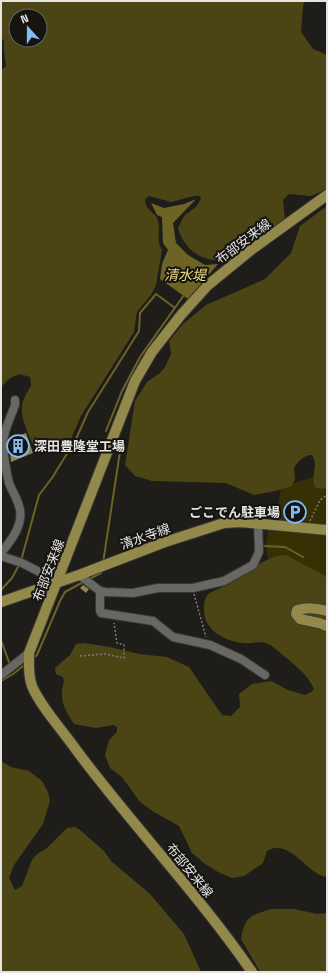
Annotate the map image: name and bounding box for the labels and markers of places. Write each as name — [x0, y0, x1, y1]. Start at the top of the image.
building icon: 深田豊隆堂工場 — [5, 433, 31, 459]
place label: 深田豊隆堂工場 — [34, 438, 125, 455]
parking icon: ごこでん駐車場 — [282, 499, 308, 525]
place label: ごこでん駐車場 — [189, 504, 280, 521]

